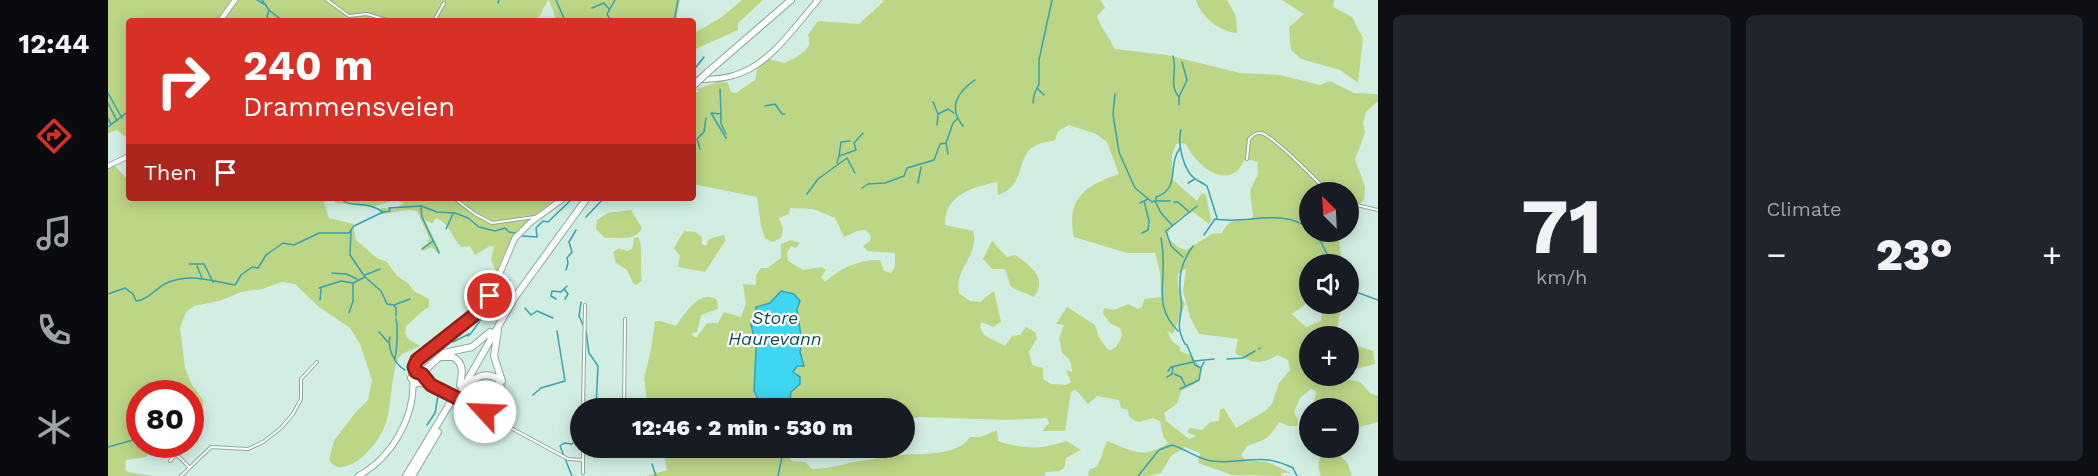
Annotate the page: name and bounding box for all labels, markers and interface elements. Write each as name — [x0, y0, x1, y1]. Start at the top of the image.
text: 12:44 — [19, 28, 89, 60]
text: 240 m — [243, 41, 373, 90]
icon: right — [144, 42, 222, 120]
text: Drammensveien — [243, 91, 455, 123]
icon: directions — [33, 115, 75, 157]
icon: arrive — [209, 156, 242, 189]
text: Then — [144, 160, 197, 185]
text: 71 — [1521, 180, 1602, 272]
north arrow — [1299, 182, 1359, 242]
map controls — [1299, 182, 1359, 458]
text: Climate — [1767, 197, 1842, 221]
icon: music — [33, 212, 75, 254]
text: 23° — [1876, 228, 1953, 281]
text: − — [1767, 235, 1786, 274]
text: + — [2042, 235, 2062, 274]
button: sound — [1299, 254, 1359, 314]
text: km/h — [1536, 265, 1588, 289]
pin — [464, 270, 515, 321]
icon: arrive — [473, 279, 506, 312]
water label: Store Haurevann — [728, 307, 822, 349]
icon: phone — [33, 309, 75, 351]
button: + — [1299, 326, 1359, 386]
speed limit sign: 80 — [126, 380, 204, 458]
position arrow — [453, 380, 517, 444]
button: − — [1299, 398, 1359, 458]
icon: climate — [33, 406, 75, 448]
text: 12:46 · 2 min · 530 m — [632, 415, 853, 440]

